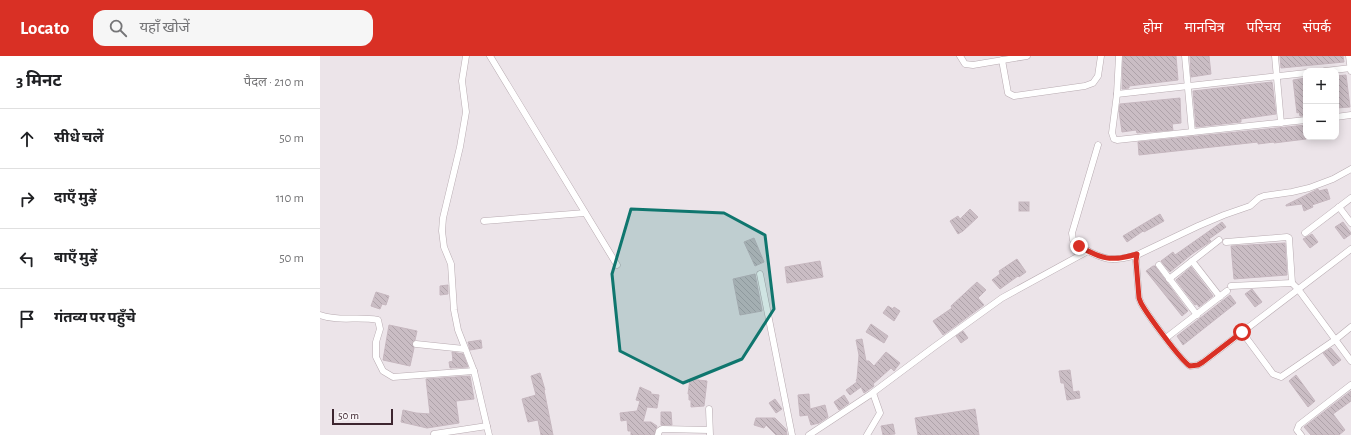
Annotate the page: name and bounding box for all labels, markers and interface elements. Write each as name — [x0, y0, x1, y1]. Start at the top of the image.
search box — [93, 10, 373, 46]
icon: search — [107, 17, 129, 39]
text: Locato — [20, 19, 69, 38]
text: यहाँ खोजें — [139, 20, 190, 35]
text: होम — [1143, 21, 1162, 35]
text: मानचित्र — [1184, 21, 1225, 35]
text: परिचय — [1247, 21, 1281, 35]
text: संपर्क — [1303, 21, 1331, 35]
map controls — [1303, 68, 1339, 140]
button: + — [1303, 68, 1339, 104]
text: 3 मिनट — [16, 72, 62, 89]
text: पैदल · 210 m — [244, 76, 304, 89]
button: − — [1303, 104, 1339, 140]
icon: ahead — [16, 128, 38, 150]
text: सीधे चलें — [54, 130, 104, 145]
text: 50 m — [279, 132, 304, 145]
icon: right — [16, 188, 38, 210]
text: दाएँ मुड़ें — [54, 190, 97, 205]
text: 110 m — [276, 192, 304, 205]
route end — [1070, 237, 1088, 255]
icon: left — [16, 248, 38, 270]
text: बाएँ मुड़ें — [54, 250, 97, 265]
text: 50 m — [279, 252, 304, 265]
icon: arrive — [16, 308, 38, 330]
text: गंतव्य पर पहुँचे — [54, 310, 136, 325]
route start — [1233, 323, 1251, 341]
scale bar — [332, 407, 393, 426]
text: 50 m — [338, 410, 359, 421]

